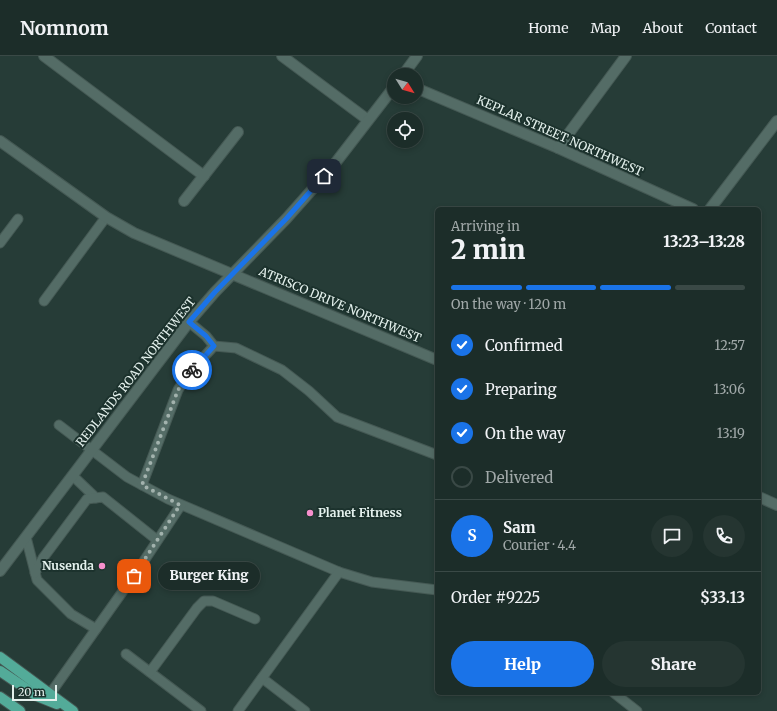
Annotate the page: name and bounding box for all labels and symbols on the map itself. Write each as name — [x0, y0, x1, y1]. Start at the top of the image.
north arrow — [387, 68, 423, 104]
street label: KEPLAR STREET NORTHWEST — [475, 92, 646, 179]
pin — [307, 159, 341, 193]
street label: ATRISCO DRIVE NORTHWEST — [256, 263, 424, 346]
street label: REDLANDS ROAD NORTHWEST — [73, 294, 199, 449]
courier — [172, 350, 212, 390]
place label: Planet Fitness — [318, 505, 402, 520]
marker: Planet Fitness — [305, 508, 315, 518]
place label: Nusenda — [42, 558, 94, 573]
pin — [117, 559, 151, 593]
marker: Nusenda — [97, 561, 107, 571]
callout: Burger King — [158, 562, 260, 590]
scale bar — [12, 683, 57, 702]

